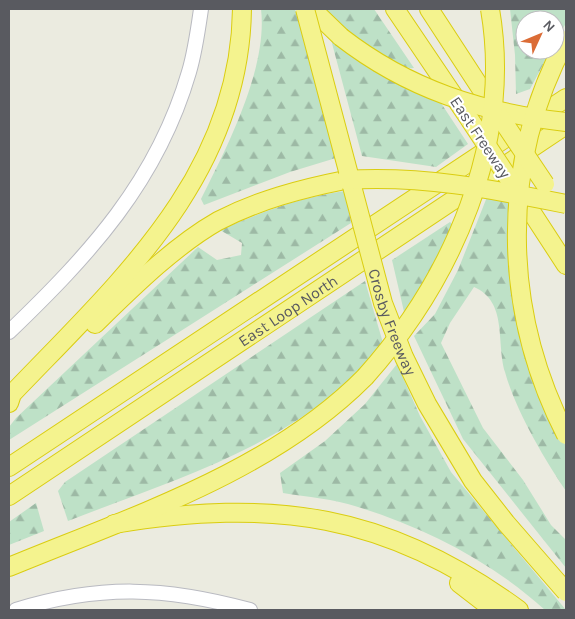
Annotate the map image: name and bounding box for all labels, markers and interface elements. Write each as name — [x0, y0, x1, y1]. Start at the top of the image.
north arrow — [515, 10, 565, 60]
text: N — [539, 17, 559, 36]
street label: East Freeway — [446, 93, 515, 182]
street label: Crosby Freeway — [364, 267, 421, 379]
street label: East Loop North — [235, 271, 341, 351]

